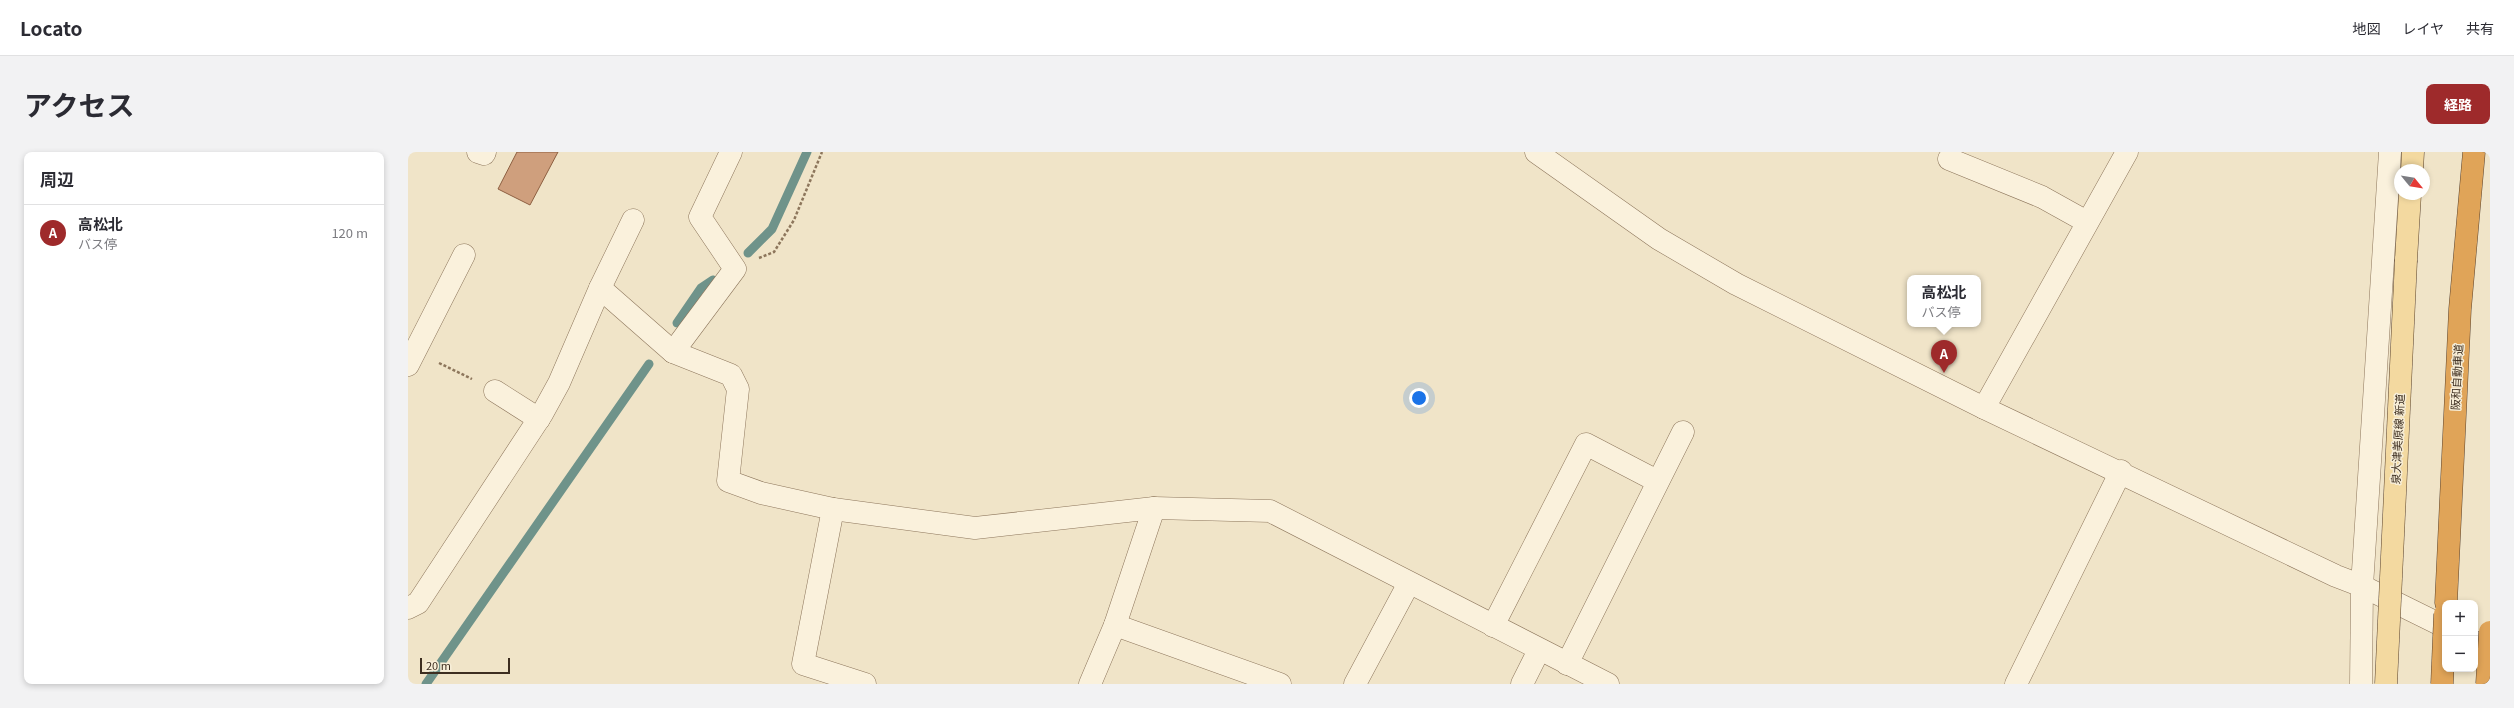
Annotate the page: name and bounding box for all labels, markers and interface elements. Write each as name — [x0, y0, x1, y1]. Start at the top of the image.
text: Locato — [20, 14, 82, 41]
text: 地図 — [2352, 18, 2380, 38]
text: レイヤ — [2402, 18, 2444, 38]
text: 共有 — [2466, 18, 2494, 38]
text: アクセス — [24, 84, 135, 124]
button: 経路 — [2426, 84, 2490, 124]
north arrow — [2394, 164, 2430, 200]
text: 周辺 — [40, 166, 74, 191]
text: 高松北 — [78, 213, 123, 234]
text: A — [49, 223, 57, 242]
text: 120 m — [331, 223, 368, 242]
text: バス停 — [78, 234, 117, 253]
popup — [1907, 275, 1981, 327]
text: 高松北 — [1921, 281, 1967, 302]
text: バス停 — [1921, 302, 1961, 321]
pin: A — [1931, 340, 1957, 373]
street label: 阪和自動車道 — [2446, 344, 2466, 410]
your location — [1409, 388, 1429, 408]
street label: 泉大津美原線 新道 — [2387, 393, 2407, 485]
map controls — [2442, 600, 2478, 672]
button: + — [2442, 600, 2478, 636]
button: − — [2442, 636, 2478, 672]
scale bar — [420, 656, 510, 675]
text: 20 m — [426, 657, 451, 673]

